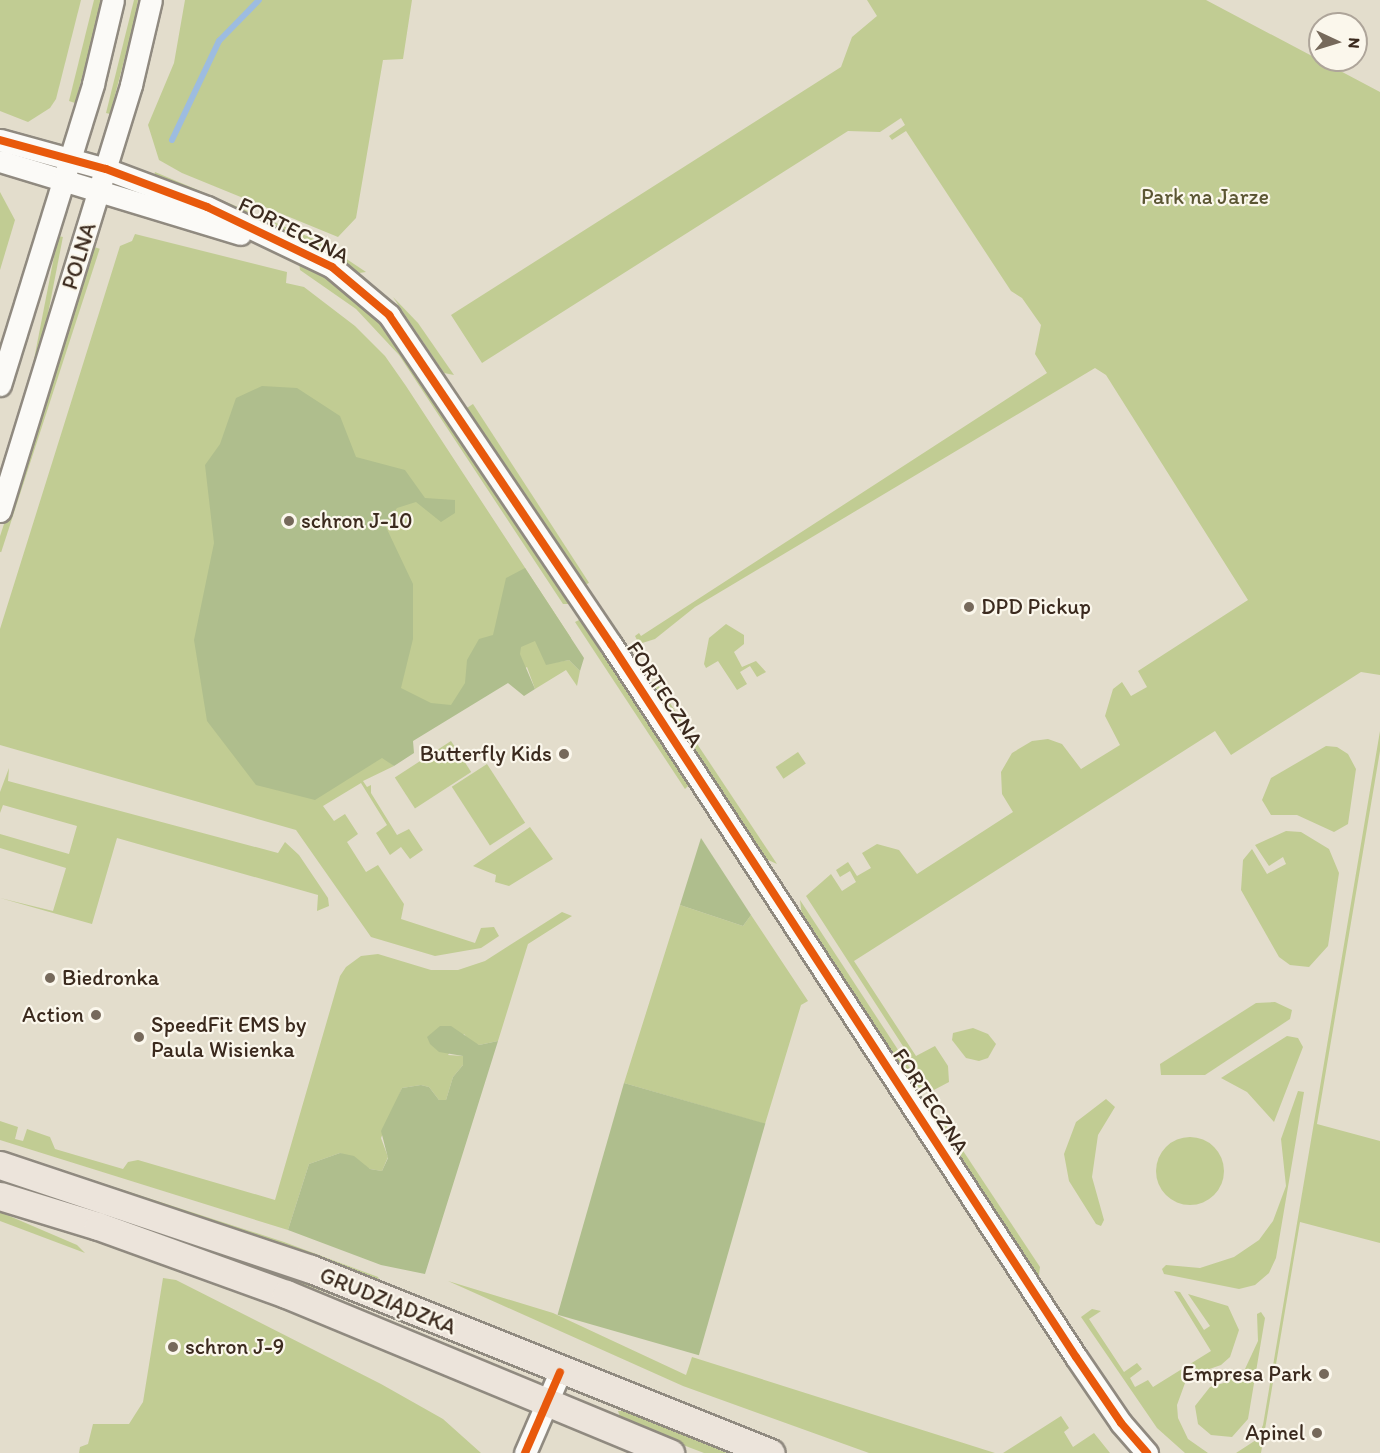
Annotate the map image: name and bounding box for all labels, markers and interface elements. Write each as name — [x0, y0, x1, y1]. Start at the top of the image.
north arrow — [1308, 12, 1368, 72]
text: N — [1345, 37, 1364, 49]
park label: Park na Jarze — [1141, 184, 1269, 210]
street label: FORTECZNA — [234, 191, 354, 269]
street label: POLNA — [56, 219, 102, 293]
place label: schron J-10 — [301, 508, 413, 534]
marker: schron J-10 — [282, 514, 296, 528]
place label: DPD Pickup — [981, 594, 1091, 620]
marker: DPD Pickup — [962, 600, 976, 614]
street label: FORTECZNA — [621, 636, 709, 752]
place label: Butterfly Kids — [419, 741, 552, 767]
marker: Butterfly Kids — [557, 747, 571, 761]
place label: Biedronka — [62, 965, 159, 991]
marker: Biedronka — [43, 971, 57, 985]
place label: Action — [22, 1002, 84, 1028]
marker: Action — [89, 1008, 103, 1022]
place label: SpeedFit EMS by Paula Wisienka — [151, 1011, 306, 1062]
marker: SpeedFit EMS by Paula Wisienka — [132, 1030, 146, 1044]
street label: FORTECZNA — [887, 1043, 975, 1159]
street label: GRUDZIĄDZKA — [316, 1262, 460, 1340]
place label: schron J-9 — [185, 1334, 284, 1360]
marker: schron J-9 — [166, 1340, 180, 1354]
place label: Empresa Park — [1182, 1361, 1312, 1387]
marker: Empresa Park — [1317, 1367, 1331, 1381]
place label: Apinel — [1245, 1420, 1305, 1446]
marker: Apinel — [1310, 1426, 1324, 1440]

